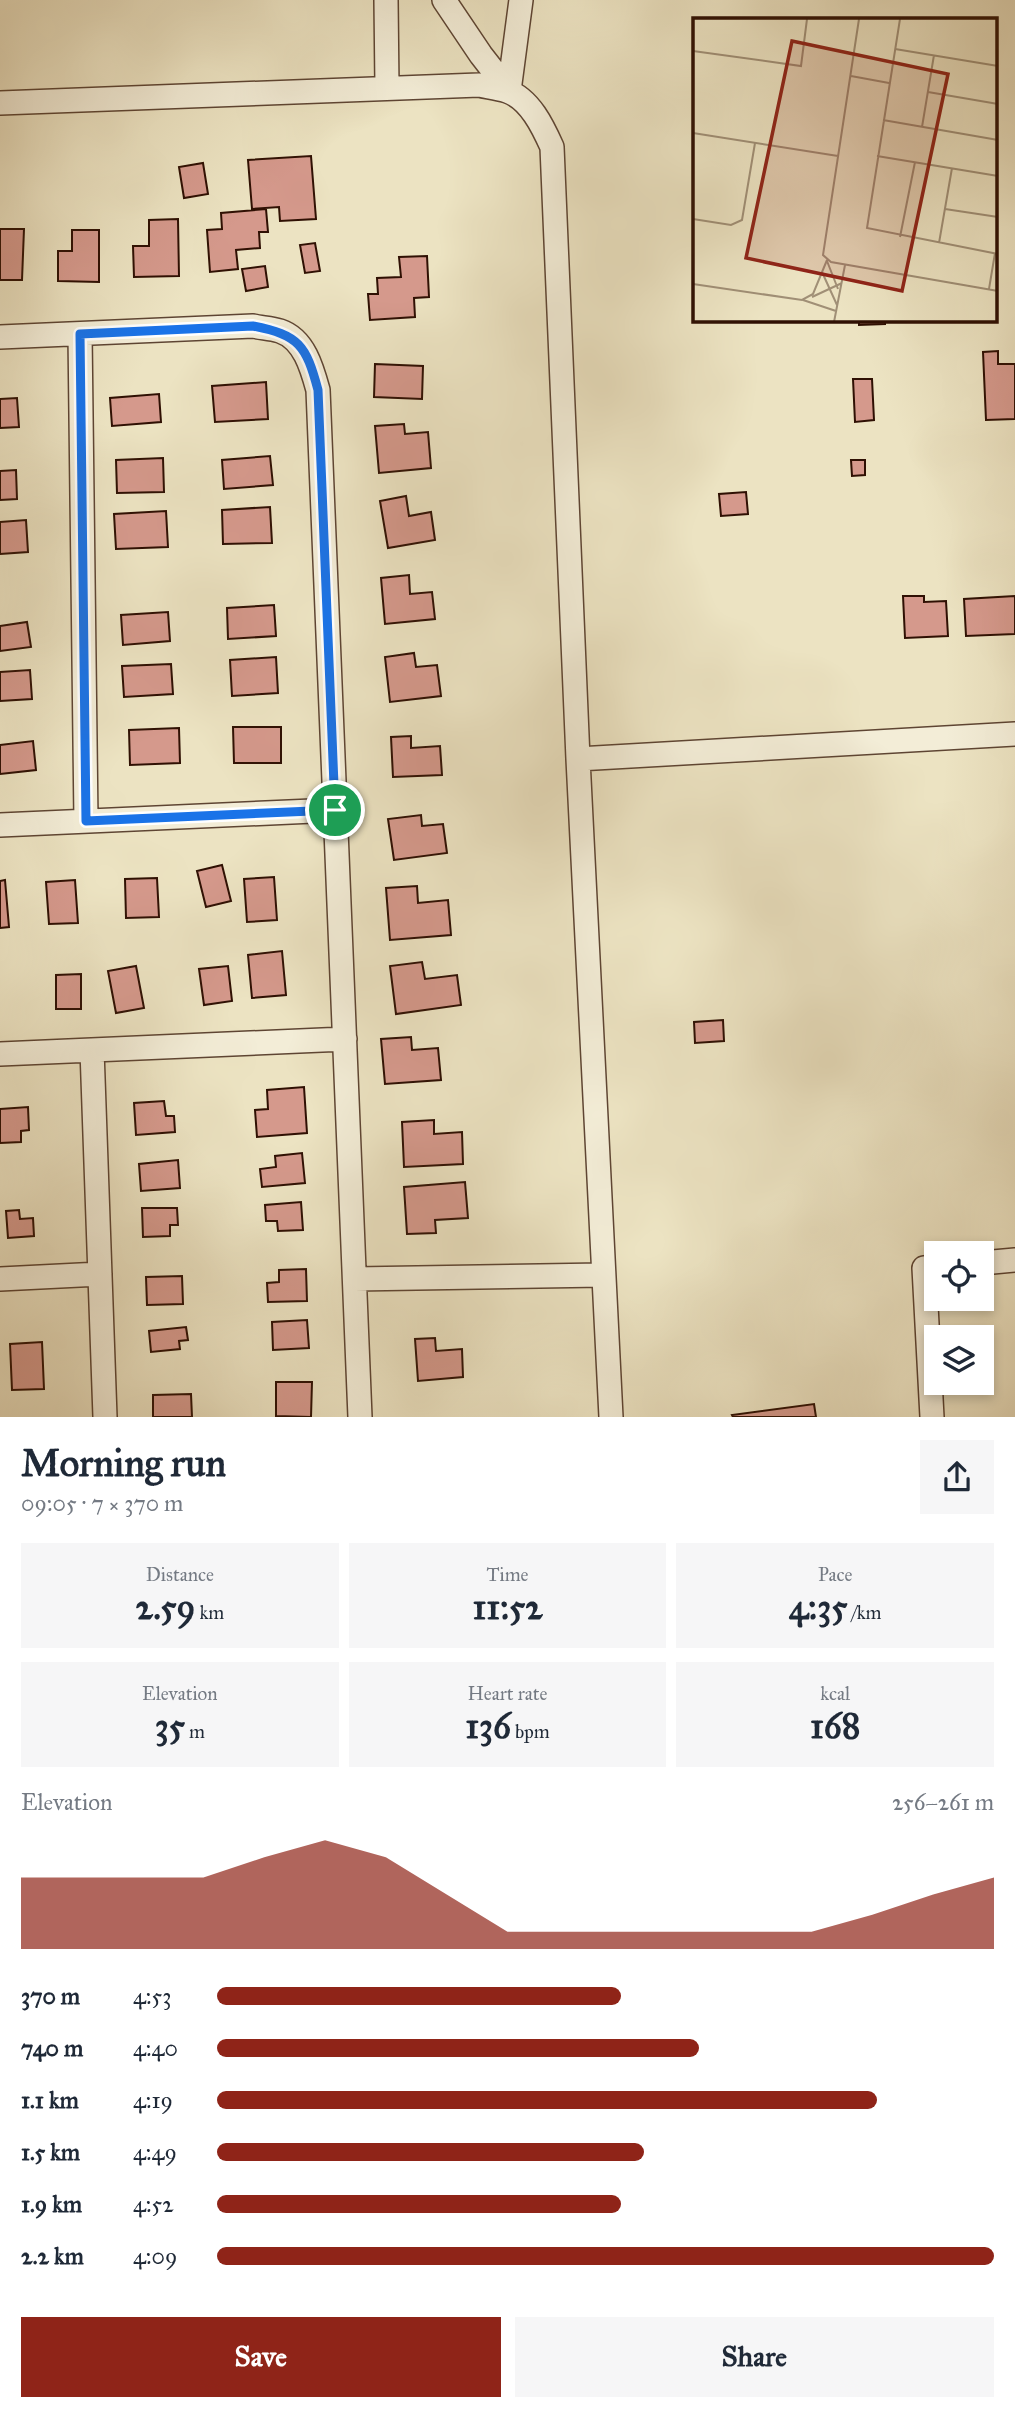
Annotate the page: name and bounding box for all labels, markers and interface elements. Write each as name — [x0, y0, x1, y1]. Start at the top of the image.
inset map — [693, 18, 998, 322]
pin — [305, 780, 365, 840]
icon: arrive — [316, 791, 354, 829]
map controls — [924, 1241, 994, 1395]
button: locate — [924, 1241, 994, 1311]
button: layers — [924, 1325, 994, 1395]
text: Morning run — [21, 1440, 226, 1486]
button: share — [920, 1440, 994, 1514]
text: 09:05 · 7 × 370 m — [21, 1489, 183, 1517]
text: Distance — [146, 1563, 214, 1586]
text: Time — [486, 1563, 529, 1586]
text: Pace — [818, 1563, 852, 1586]
text: 2.59 — [135, 1586, 195, 1629]
text: 11:52 — [472, 1586, 542, 1629]
text: 4:35 — [789, 1586, 847, 1629]
text: km — [195, 1601, 224, 1624]
text: /km — [847, 1601, 881, 1624]
text: Elevation — [142, 1682, 218, 1705]
text: Heart rate — [468, 1682, 547, 1705]
text: kcal — [820, 1682, 850, 1705]
text: 35 — [155, 1705, 185, 1748]
text: 136 — [465, 1705, 511, 1748]
text: 168 — [810, 1705, 860, 1748]
text: m — [185, 1720, 205, 1743]
text: bpm — [511, 1720, 550, 1743]
text: Elevation — [21, 1788, 112, 1816]
text: 256–261 m — [892, 1788, 994, 1816]
text: 370 m — [21, 1982, 80, 2010]
text: 4:53 — [133, 1982, 172, 2010]
text: 740 m — [21, 2034, 83, 2062]
text: 4:40 — [133, 2034, 178, 2062]
text: 1.1 km — [21, 2086, 79, 2114]
text: 4:19 — [133, 2086, 173, 2114]
text: 1.5 km — [21, 2138, 80, 2166]
text: 4:49 — [133, 2138, 177, 2166]
text: 1.9 km — [21, 2190, 82, 2218]
text: 4:52 — [133, 2190, 174, 2218]
text: 2.2 km — [21, 2242, 84, 2270]
text: 4:09 — [133, 2242, 177, 2270]
button: Save — [21, 2317, 501, 2397]
button: Share — [515, 2317, 994, 2397]

